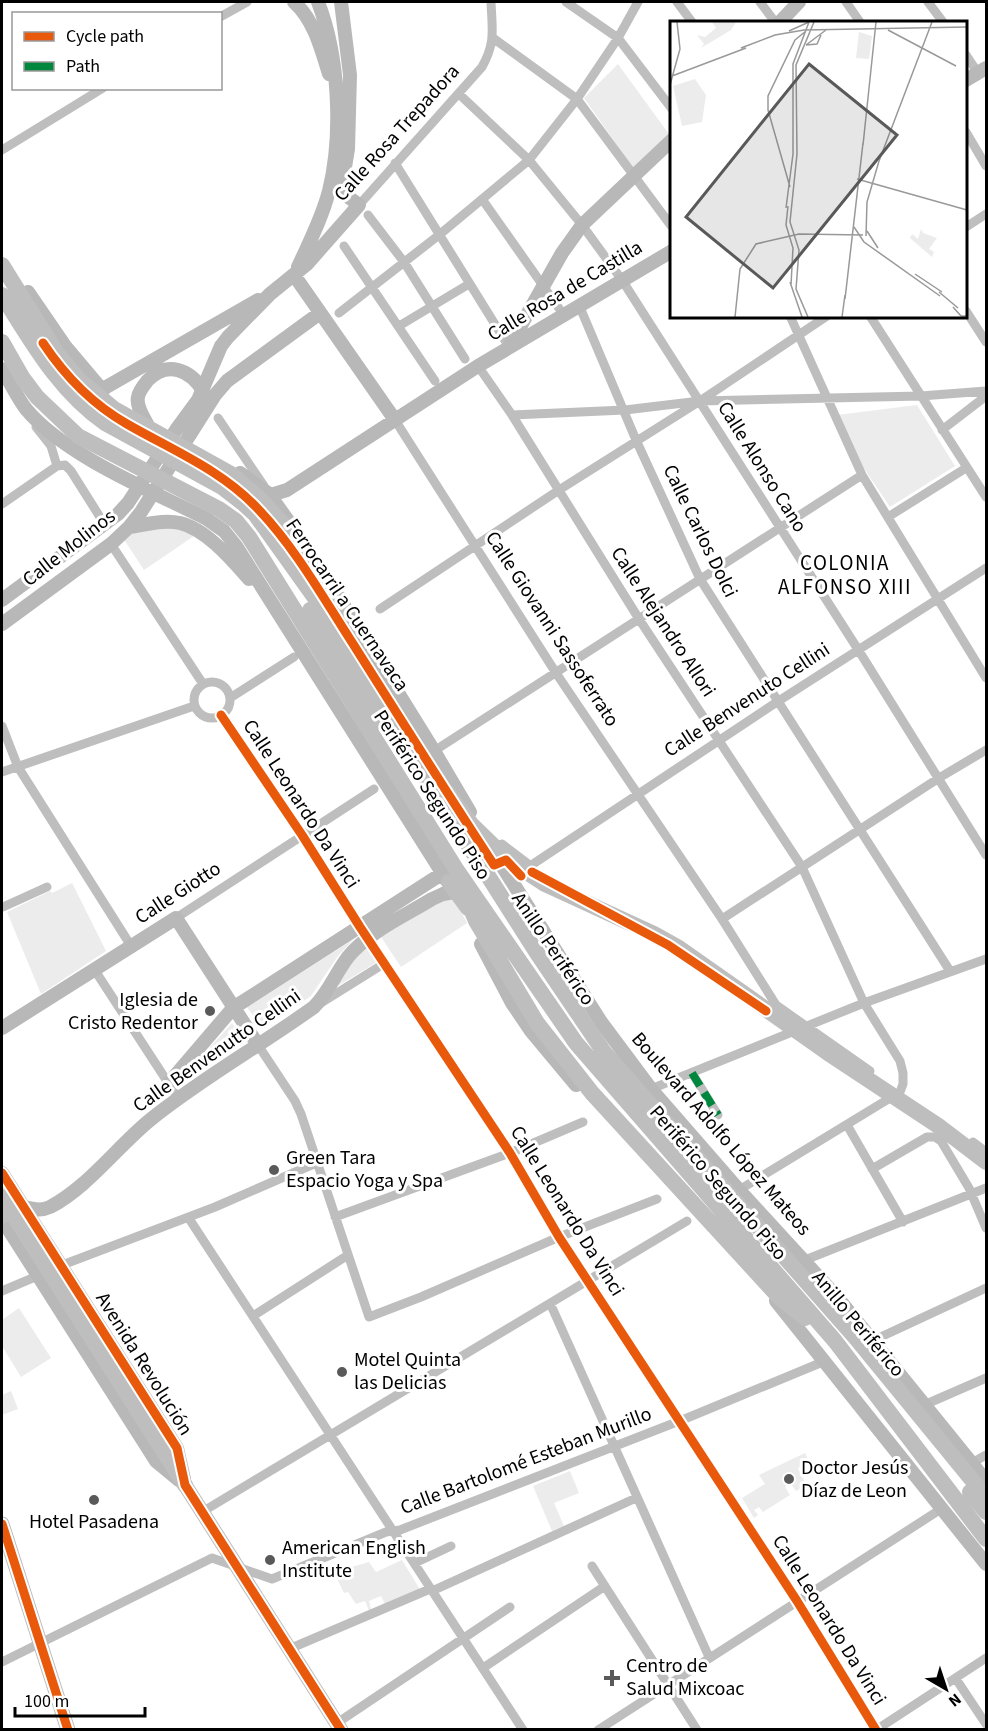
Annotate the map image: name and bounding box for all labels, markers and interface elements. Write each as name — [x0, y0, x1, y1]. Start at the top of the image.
legend — [12, 12, 222, 90]
inset map — [670, 21, 967, 318]
text: Cycle path — [66, 24, 144, 49]
text: Path — [66, 54, 100, 79]
street label: Calle Rosa Trepadora — [328, 58, 466, 208]
street label: Calle Rosa de Castilla — [482, 234, 648, 348]
street label: Calle Alonso Cano — [710, 396, 814, 538]
street label: Calle Carlos Dolci — [656, 460, 744, 602]
street label: Calle Molinos — [17, 503, 121, 593]
street label: Ferrocarril a Cuernavaca — [279, 513, 415, 697]
street label: Calle Giovanni Sassoferrato — [478, 526, 626, 732]
street label: Calle Alejandro Allori — [604, 541, 722, 703]
district label: COLONIA ALFONSO XIII — [778, 548, 912, 602]
street label: Calle Benvenuto Cellini — [658, 636, 836, 764]
street label: Periférico Segundo Piso — [367, 705, 497, 885]
street label: Calle Leonardo Da Vinci — [236, 714, 366, 894]
street label: Calle Giotto — [130, 855, 226, 931]
street label: Anillo Periférico — [505, 887, 601, 1011]
street label: Calle Benvenutto Cellini — [127, 982, 307, 1120]
place label: Iglesia de Cristo Redentor — [68, 986, 198, 1037]
marker: Iglesia de Cristo Redentor — [203, 1004, 217, 1018]
street label: Boulevard Adolfo López Mateos — [625, 1026, 817, 1242]
street label: Periférico Segundo Piso — [643, 1099, 793, 1267]
street label: Calle Leonardo Da Vinci — [503, 1120, 631, 1302]
place label: Green Tara Espacio Yoga y Spa — [286, 1144, 443, 1195]
marker: Green Tara Espacio Yoga y Spa — [267, 1163, 281, 1177]
street label: Anillo Periférico — [805, 1265, 911, 1383]
street label: Avenida Revolución — [89, 1287, 199, 1441]
place label: Motel Quinta las Delicias — [354, 1346, 461, 1397]
marker: Motel Quinta las Delicias — [335, 1365, 349, 1379]
street label: Calle Bartolomé Esteban Murillo — [396, 1400, 656, 1522]
place label: Doctor Jesús Díaz de Leon — [801, 1454, 908, 1505]
marker: Doctor Jesús Díaz de Leon — [782, 1472, 796, 1486]
marker: Hotel Pasadena — [87, 1493, 101, 1507]
place label: Hotel Pasadena — [29, 1508, 159, 1536]
street label: Calle Leonardo Da Vinci — [765, 1529, 893, 1711]
place label: American English Institute — [282, 1534, 426, 1585]
marker: American English Institute — [263, 1553, 277, 1567]
place label: Centro de Salud Mixcoac — [626, 1652, 744, 1703]
north arrow — [916, 1659, 976, 1719]
marker: Centro de Salud Mixcoac — [603, 1669, 621, 1687]
scale bar — [15, 1680, 146, 1718]
text: N — [944, 1688, 966, 1712]
text: 100 m — [24, 1689, 69, 1714]

